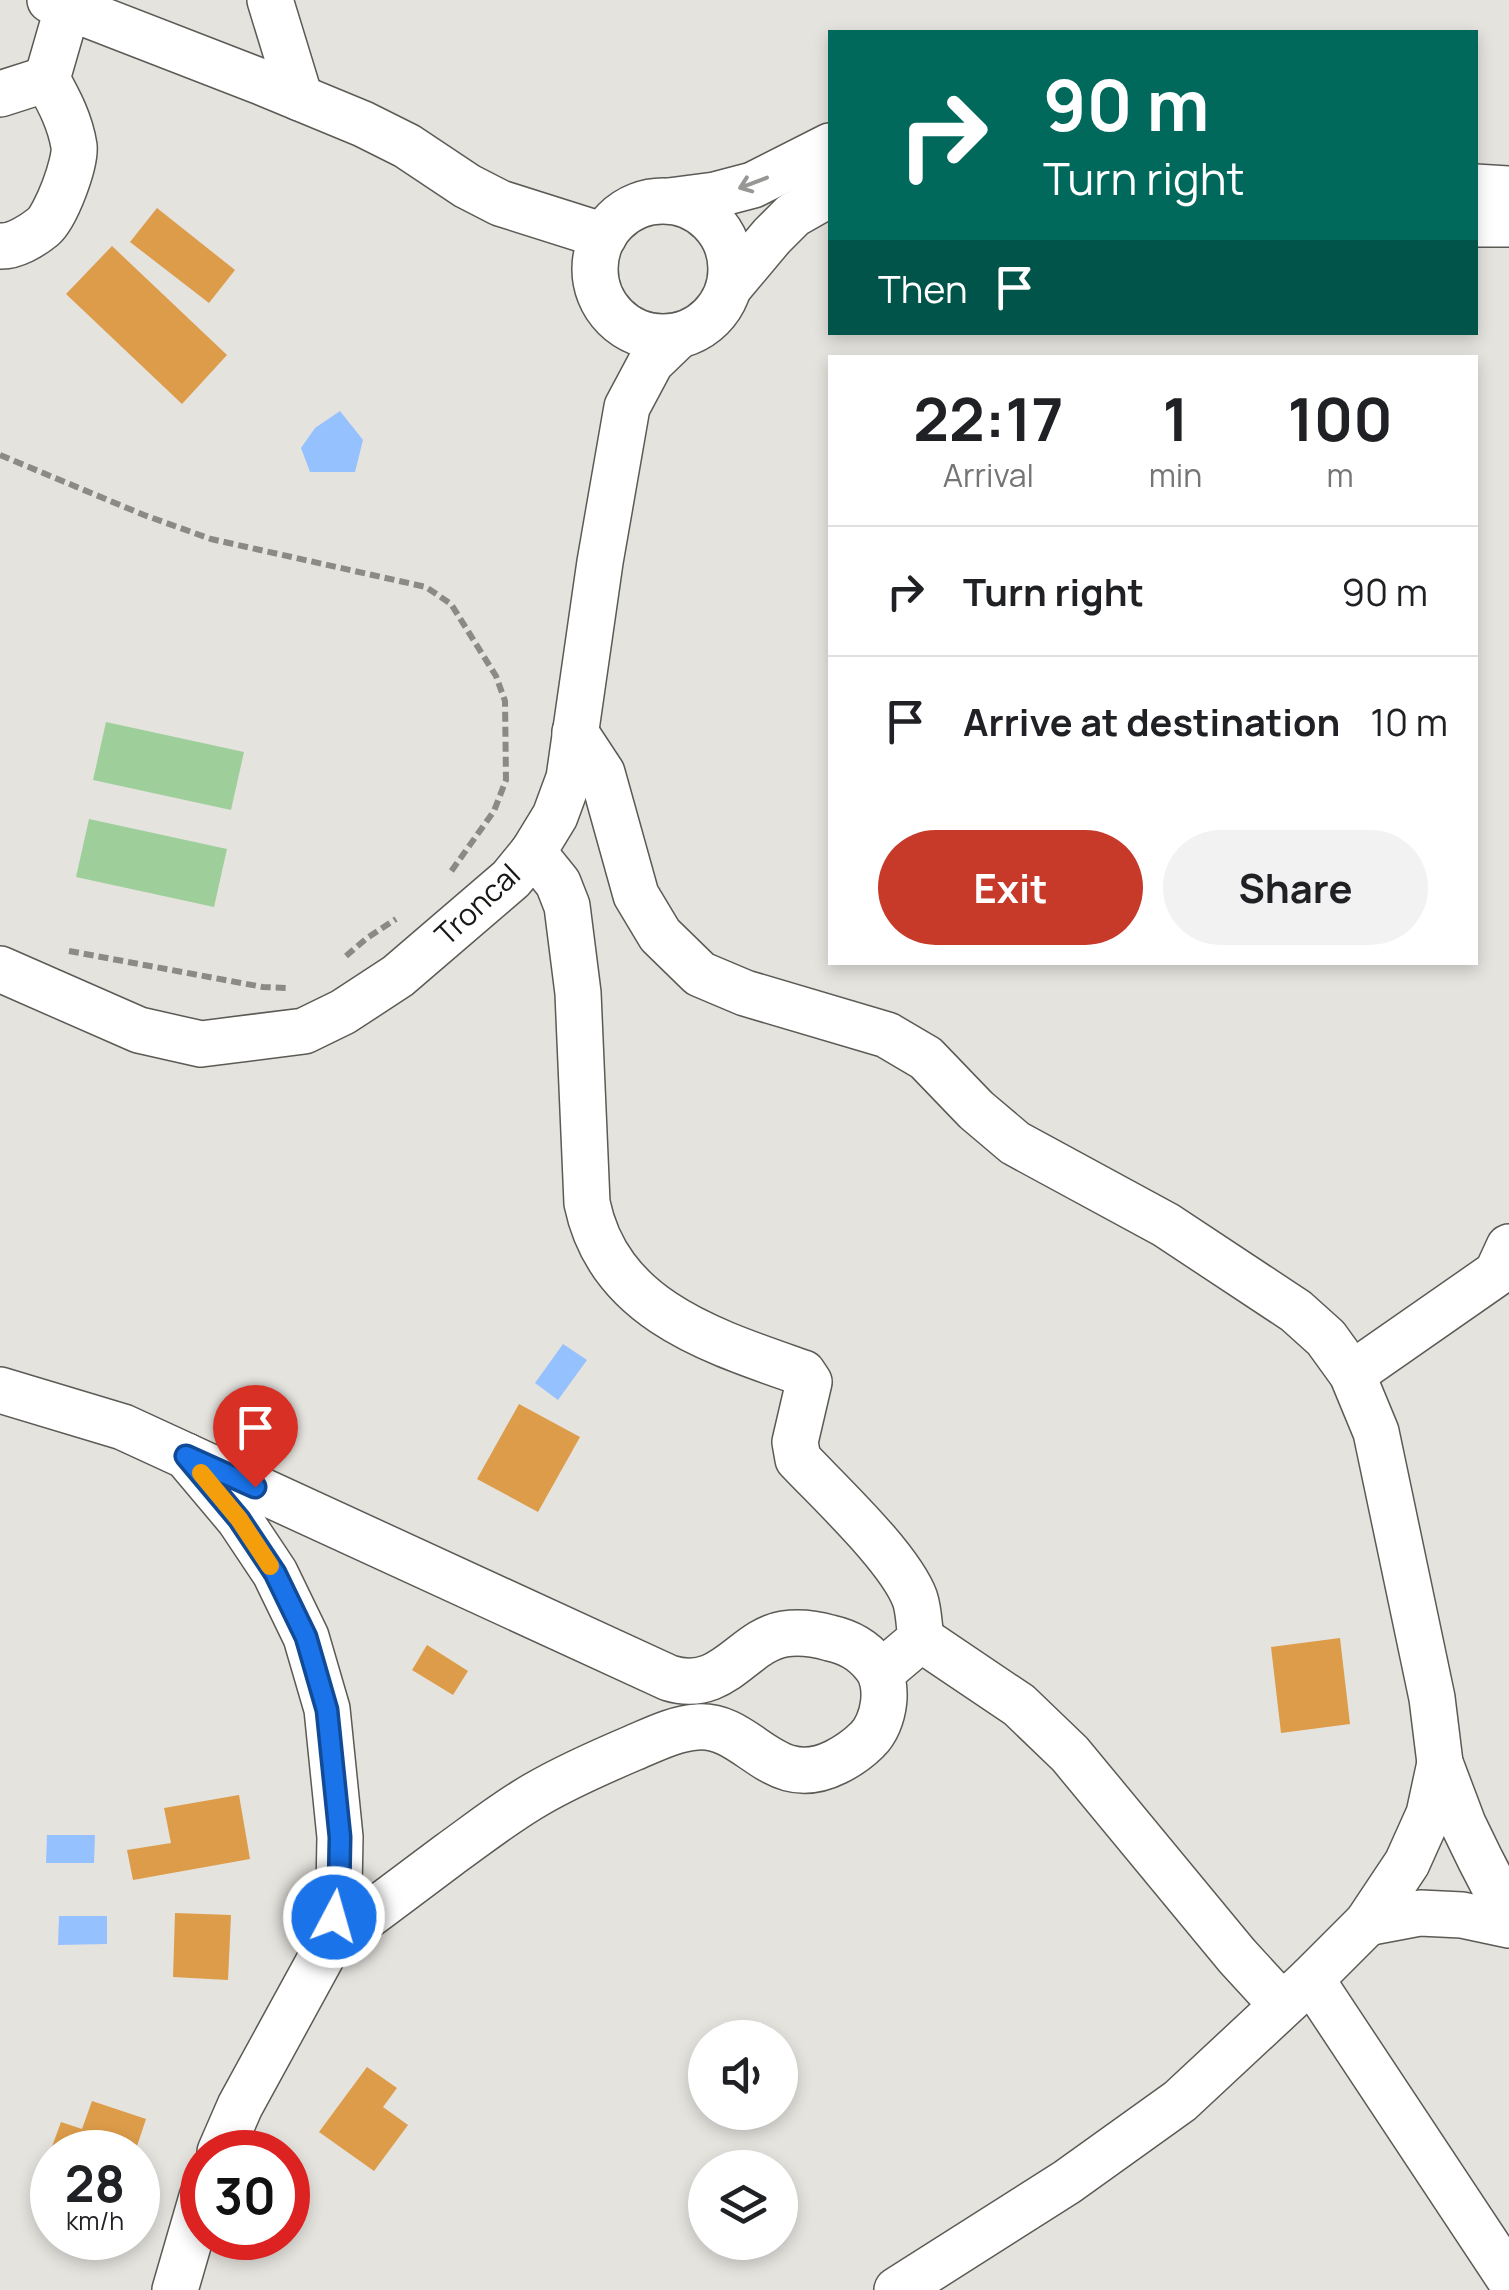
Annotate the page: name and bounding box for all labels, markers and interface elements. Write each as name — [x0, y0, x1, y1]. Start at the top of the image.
text: 90 m — [1043, 56, 1210, 152]
icon: right — [878, 70, 1008, 200]
text: Turn right — [1043, 147, 1244, 209]
one-way arrow — [738, 176, 768, 194]
icon: arrive — [987, 260, 1042, 315]
text: Then — [878, 262, 967, 314]
text: 22:17 — [913, 377, 1064, 459]
text: 1 — [1162, 377, 1189, 459]
text: 100 — [1288, 377, 1393, 459]
text: Arrival — [943, 453, 1034, 497]
text: min — [1149, 453, 1202, 497]
text: m — [1327, 453, 1354, 497]
icon: right — [878, 564, 933, 619]
text: Turn right — [963, 565, 1144, 617]
text: 90 m — [1341, 565, 1428, 617]
icon: arrive — [878, 694, 933, 749]
text: Arrive at destination — [963, 695, 1340, 747]
text: 10 m — [1370, 695, 1448, 747]
button: Exit — [878, 830, 1143, 945]
button: Share — [1163, 830, 1428, 945]
street label: Troncal — [425, 854, 528, 954]
pin — [213, 1385, 298, 1488]
icon: arrive — [228, 1400, 283, 1455]
position arrow — [282, 1865, 386, 1969]
map controls — [688, 2020, 798, 2260]
button: sound — [688, 2020, 798, 2130]
speed limit sign: 30 — [180, 2130, 310, 2260]
text: 28 — [65, 2149, 125, 2217]
button: layers — [688, 2150, 798, 2260]
text: km/h — [66, 2203, 124, 2238]

